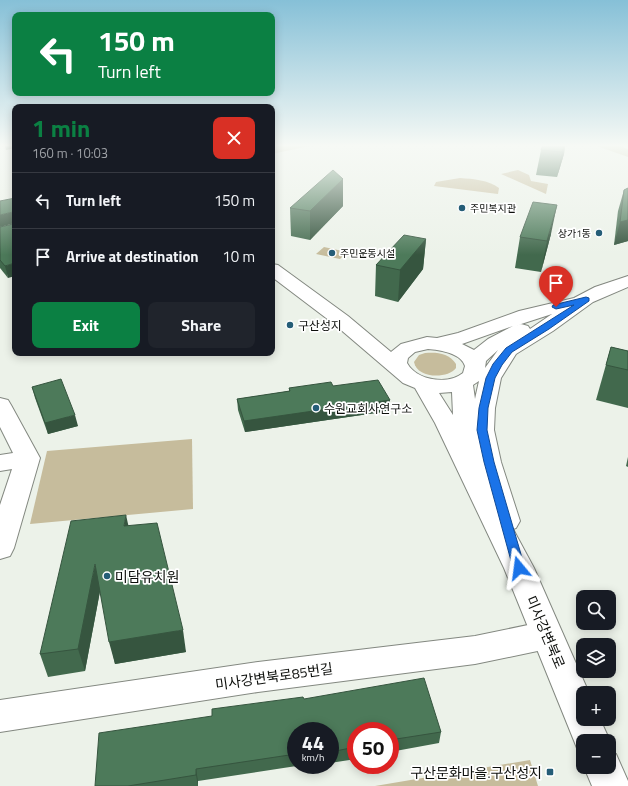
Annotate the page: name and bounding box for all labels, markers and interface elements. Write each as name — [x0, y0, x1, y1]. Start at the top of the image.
text: 150 m — [98, 19, 175, 62]
icon: left — [32, 28, 84, 80]
text: Turn left — [98, 58, 161, 85]
text: 1 min — [32, 110, 90, 146]
button: close — [213, 117, 255, 159]
text: 160 m · 10:03 — [32, 143, 108, 163]
text: Turn left — [66, 189, 121, 212]
text: 150 m — [214, 189, 255, 212]
icon: left — [32, 190, 54, 212]
place label: 주민복지관 — [470, 201, 517, 216]
marker: 주민복지관 — [457, 203, 467, 213]
place label: 상가1동 — [558, 226, 591, 241]
marker: 상가1동 — [594, 228, 604, 238]
text: Arrive at destination — [66, 245, 199, 268]
text: 10 m — [222, 245, 255, 268]
icon: arrive — [32, 246, 54, 268]
place label: 주민운동시설 — [340, 246, 395, 261]
marker: 주민운동시설 — [327, 248, 337, 258]
pin — [539, 266, 573, 307]
icon: arrive — [545, 272, 567, 294]
button: Exit — [32, 302, 140, 348]
button: Share — [148, 302, 255, 348]
place label: 구산성지 — [298, 316, 342, 335]
marker: 구산성지 — [285, 320, 295, 330]
place label: 수원교회사연구소 — [324, 399, 412, 418]
marker: 수원교회사연구소 — [311, 403, 321, 413]
position arrow — [498, 547, 540, 589]
place label: 미담유치원 — [115, 566, 179, 587]
marker: 미담유치원 — [102, 571, 112, 581]
map controls — [576, 590, 616, 774]
button: search — [576, 590, 616, 630]
street label: 미사강변북로 — [521, 592, 571, 672]
button: layers — [576, 638, 616, 678]
street label: 미사강변북로85번길 — [214, 657, 334, 695]
button: + — [576, 686, 616, 726]
speed limit sign: 50 — [347, 722, 399, 774]
text: 44 — [302, 727, 324, 758]
button: − — [576, 734, 616, 774]
text: km/h — [302, 750, 324, 765]
place label: 구산문화마을.구산성지 — [410, 762, 542, 783]
marker: 구산문화마을.구산성지 — [545, 767, 555, 777]

